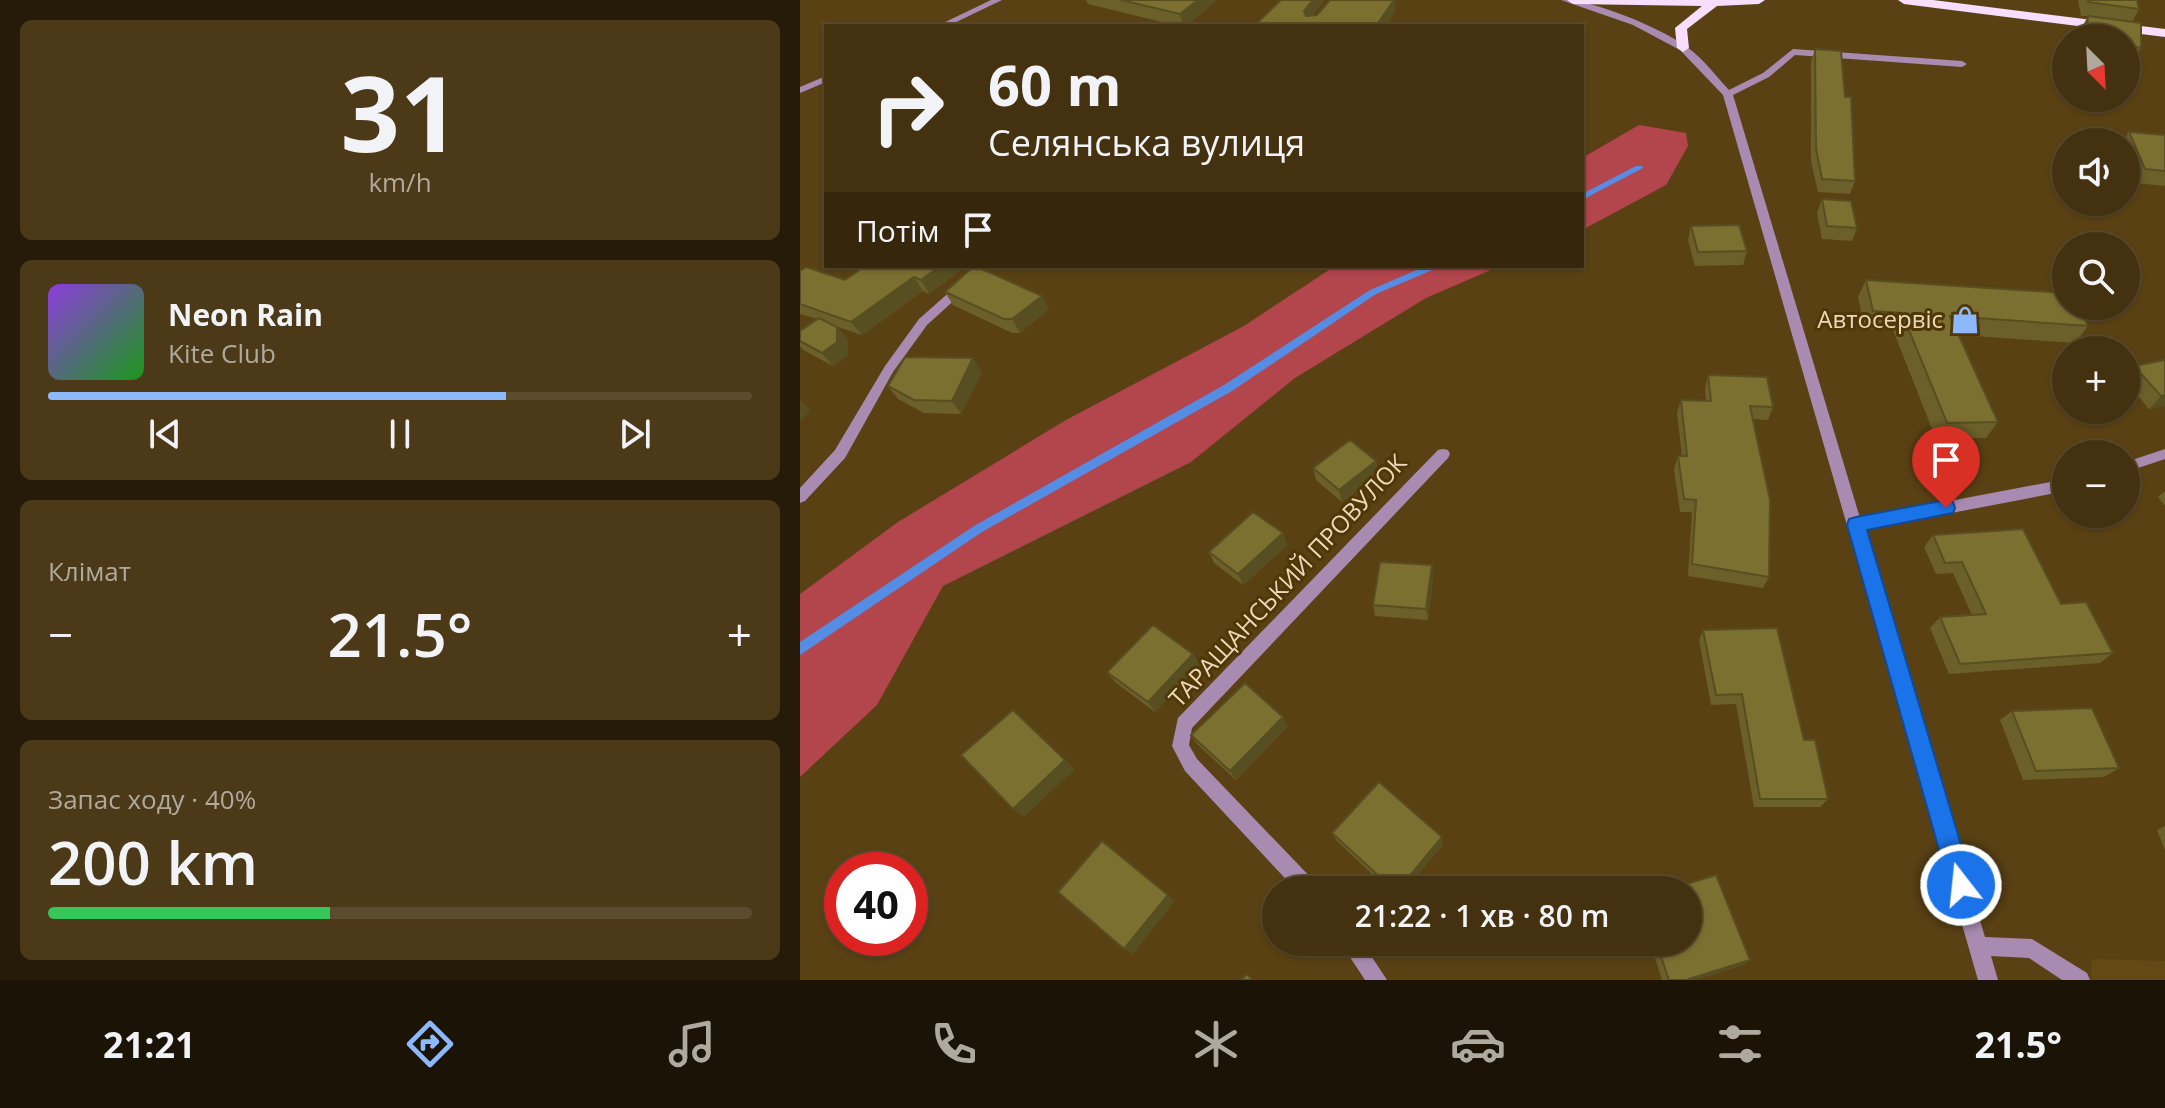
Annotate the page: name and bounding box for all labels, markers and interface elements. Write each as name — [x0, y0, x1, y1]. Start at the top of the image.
north arrow — [2052, 24, 2140, 112]
map controls — [2052, 24, 2140, 528]
text: 31 — [341, 41, 459, 182]
text: 60 m — [988, 46, 1122, 122]
icon: right — [856, 56, 960, 160]
text: Селянська вулиця — [988, 118, 1305, 167]
button: sound — [2052, 128, 2140, 216]
text: km/h — [368, 164, 432, 200]
icon: arrive — [956, 208, 1000, 252]
text: Потім — [856, 210, 940, 251]
button: search — [2052, 232, 2140, 320]
text: Neon Rain — [168, 294, 323, 335]
place label: Автосервіс — [1817, 302, 1943, 335]
shop icon: Автосервіс — [1950, 305, 1980, 335]
text: Kite Club — [168, 335, 276, 371]
button: + — [2052, 336, 2140, 424]
icon: previous — [143, 412, 187, 456]
icon: pause — [378, 412, 422, 456]
icon: next — [613, 412, 657, 456]
pin — [1912, 426, 1980, 508]
icon: arrive — [1924, 438, 1968, 482]
button: − — [2052, 440, 2140, 528]
street label: ТАРАЩАНСЬКИЙ ПРОВУЛОК — [1161, 446, 1413, 714]
text: Клімат — [48, 553, 131, 589]
text: 21.5° — [327, 593, 473, 675]
text: − — [48, 604, 73, 664]
text: + — [727, 604, 752, 664]
text: Запас ходу · 40% — [48, 781, 256, 817]
text: 200 km — [48, 821, 258, 903]
position arrow — [1919, 843, 2003, 927]
speed limit sign: 40 — [824, 852, 928, 956]
text: 21:22 · 1 хв · 80 m — [1355, 895, 1609, 936]
icon: directions — [402, 1016, 458, 1072]
icon: music — [664, 1016, 720, 1072]
icon: phone — [926, 1016, 982, 1072]
icon: climate — [1188, 1016, 1244, 1072]
icon: car — [1450, 1016, 1506, 1072]
icon: filters — [1712, 1016, 1768, 1072]
text: 21:21 — [103, 1020, 196, 1069]
text: 21.5° — [1974, 1020, 2062, 1069]

